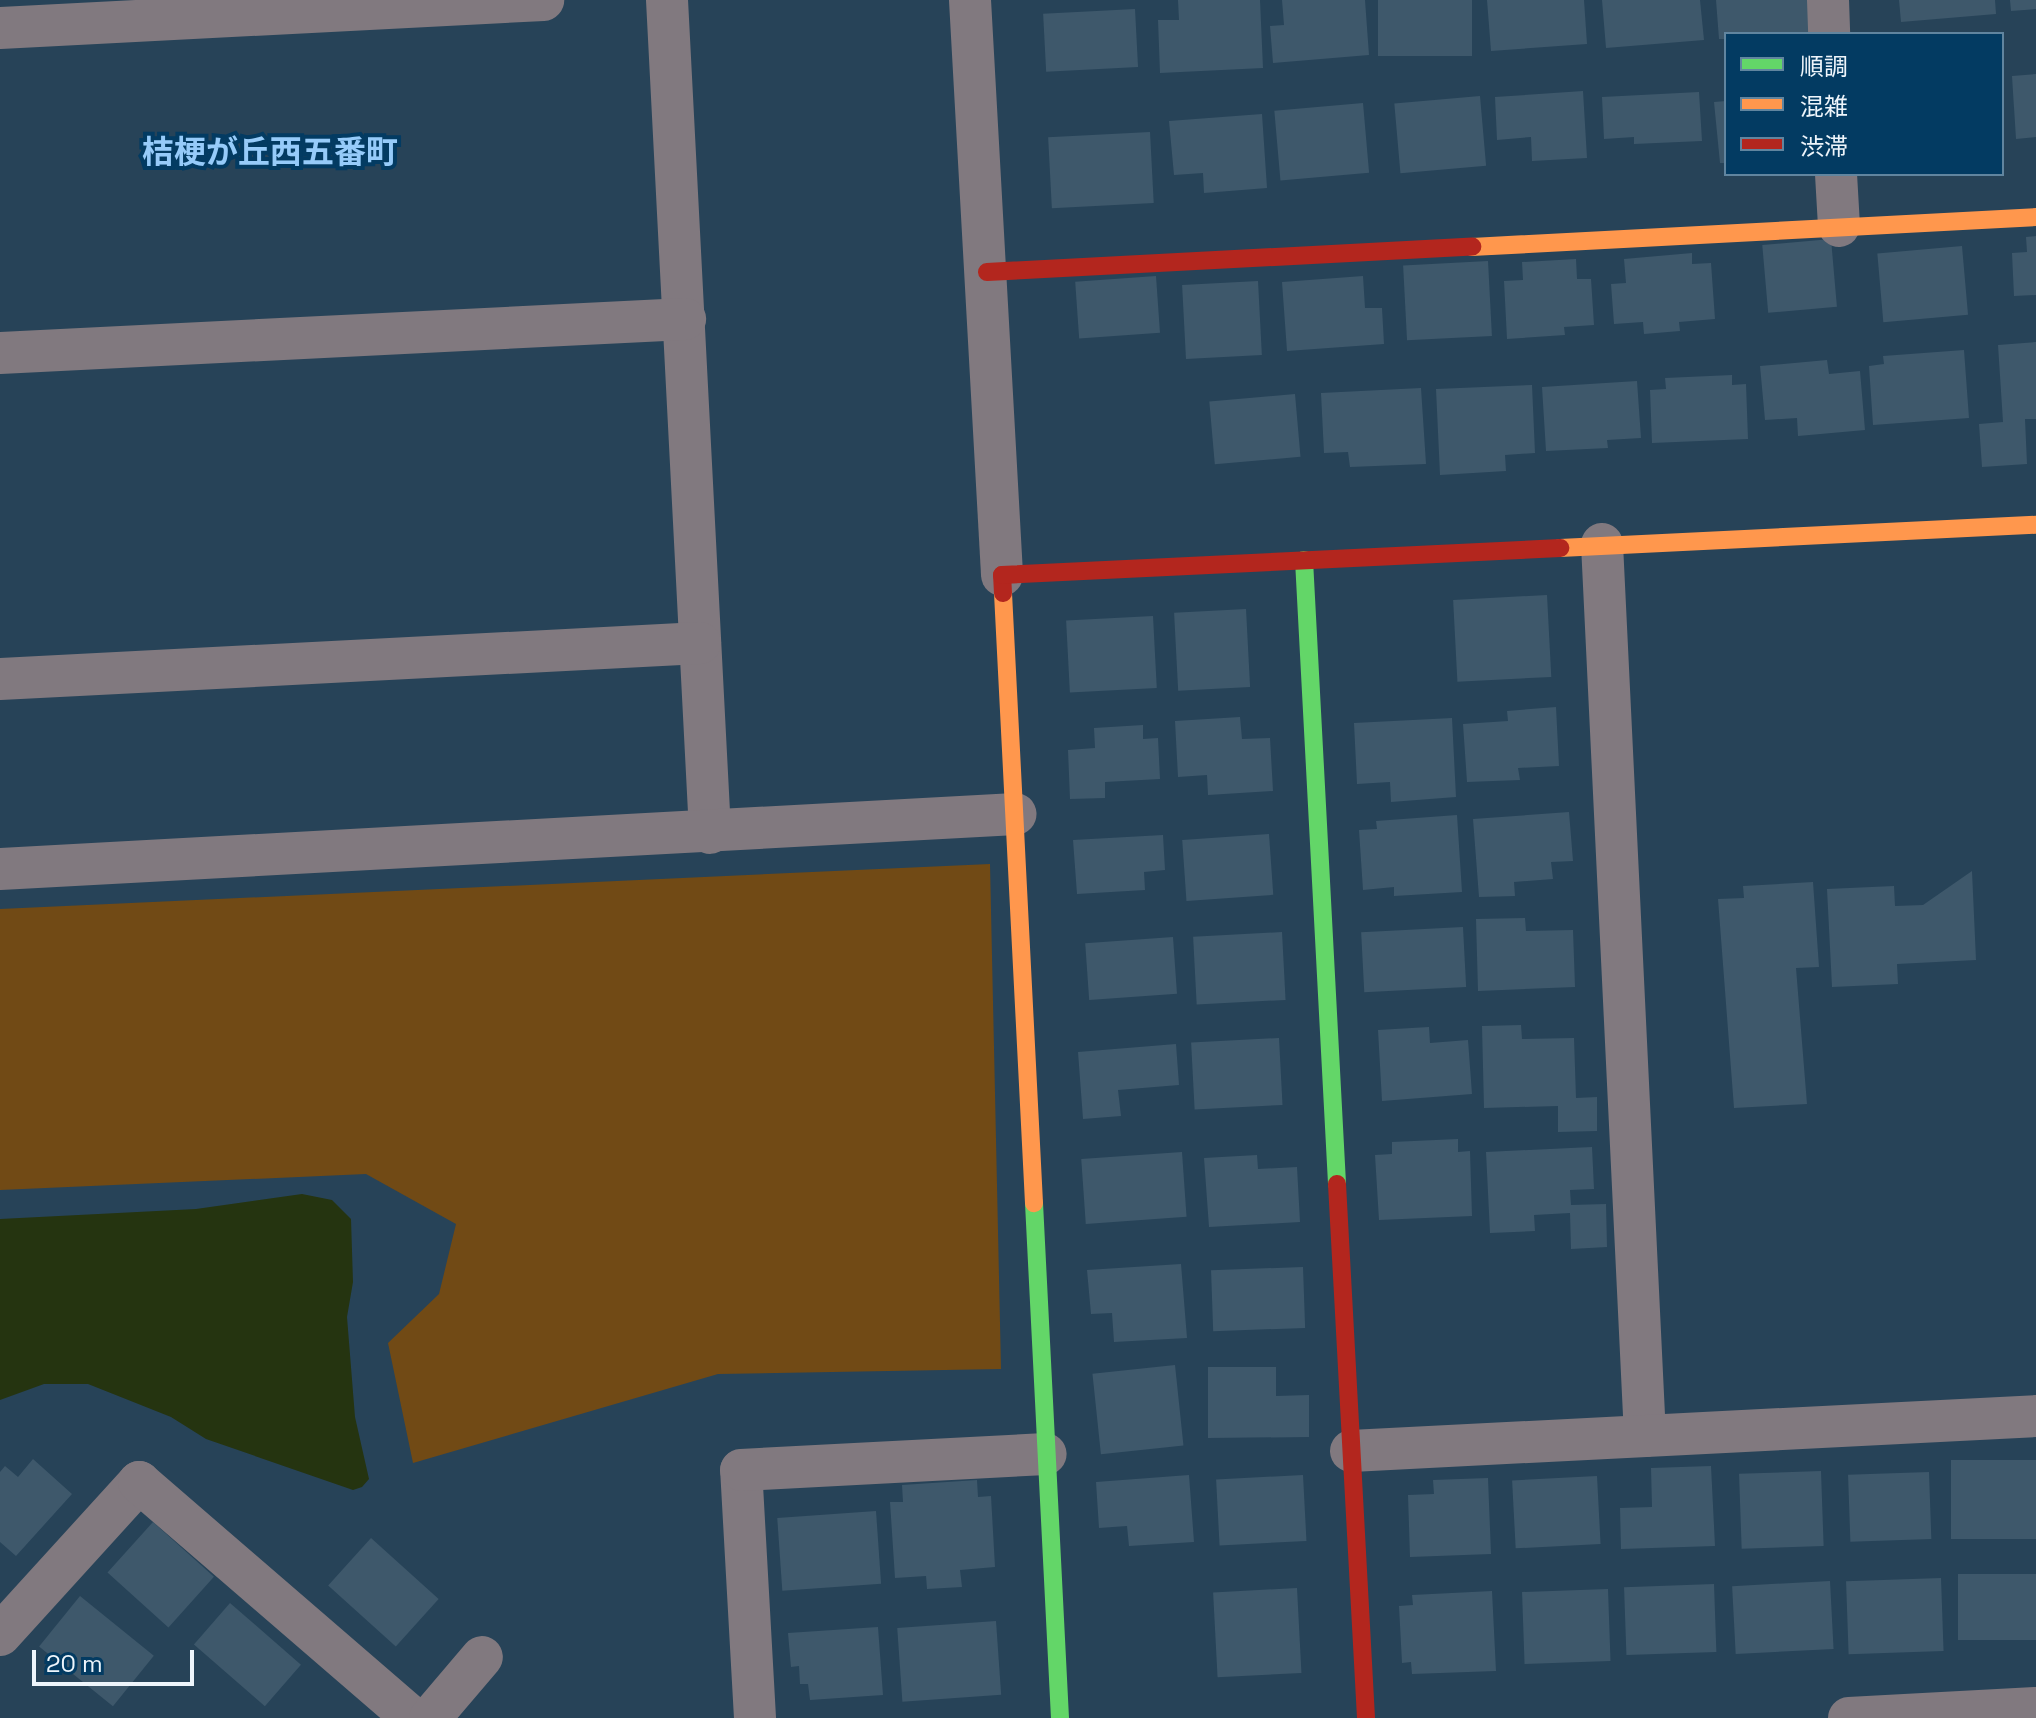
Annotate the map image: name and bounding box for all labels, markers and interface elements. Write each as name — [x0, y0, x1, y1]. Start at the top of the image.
legend — [1724, 32, 2004, 176]
text: 順調 — [1800, 51, 1848, 82]
text: 混雑 — [1800, 91, 1848, 122]
text: 渋滞 — [1800, 131, 1848, 162]
district label: 桔梗が丘西五番町 — [142, 133, 398, 171]
scale bar — [36, 1634, 198, 1684]
text: 20 m — [46, 1648, 103, 1679]

